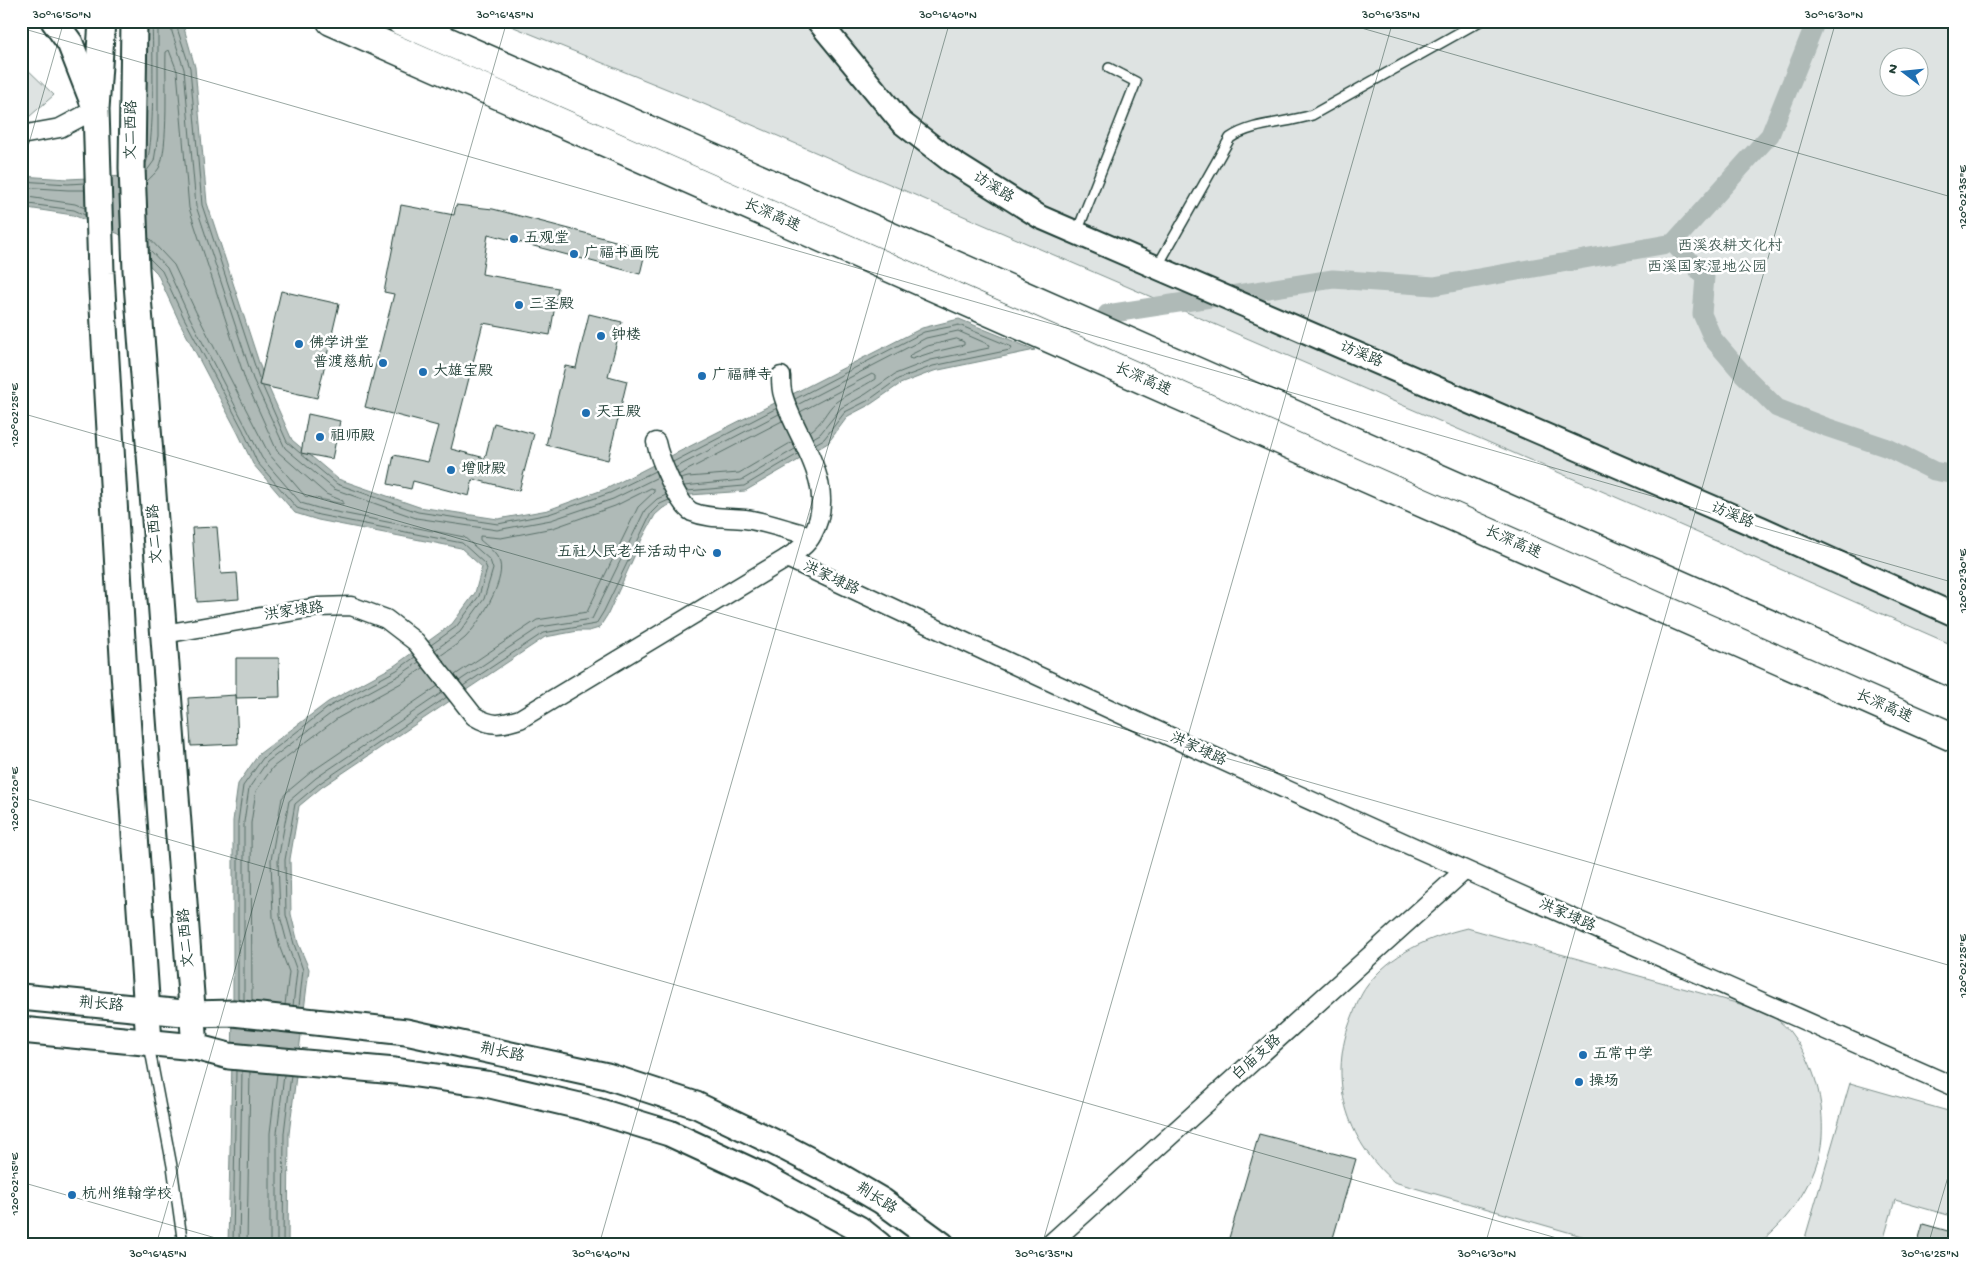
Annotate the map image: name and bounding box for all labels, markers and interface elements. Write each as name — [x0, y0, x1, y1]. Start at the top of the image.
text: 30°16'50"N — [32, 9, 91, 23]
text: 30°16'45"N — [475, 9, 534, 23]
text: 30°16'40"N — [918, 9, 977, 23]
text: 30°16'35"N — [1361, 9, 1420, 23]
text: 30°16'30"N — [1804, 9, 1863, 23]
north arrow — [1878, 48, 1928, 98]
text: N — [1884, 62, 1903, 76]
street label: 文二西路 — [122, 100, 142, 160]
text: 120°02'35"E — [1957, 165, 1971, 230]
street label: 访溪路 — [969, 168, 1017, 208]
street label: 长深高速 — [741, 195, 803, 236]
place label: 五观堂 — [524, 230, 569, 248]
marker: 五观堂 — [508, 233, 520, 245]
park label: 西溪农耕文化村 — [1677, 237, 1783, 256]
place label: 广福书画院 — [584, 244, 659, 263]
marker: 广福书画院 — [568, 248, 580, 260]
park label: 西溪国家湿地公园 — [1647, 259, 1767, 277]
place label: 三圣殿 — [529, 296, 574, 314]
marker: 三圣殿 — [513, 299, 525, 311]
place label: 钟楼 — [611, 327, 641, 345]
marker: 钟楼 — [595, 330, 607, 342]
place label: 佛学讲堂 — [309, 334, 369, 353]
marker: 佛学讲堂 — [293, 338, 305, 350]
street label: 访溪路 — [1337, 338, 1385, 372]
place label: 普渡慈航 — [313, 353, 373, 372]
marker: 普渡慈航 — [377, 357, 389, 369]
street label: 长深高速 — [1112, 359, 1174, 400]
place label: 大雄宝殿 — [433, 363, 493, 381]
marker: 大雄宝殿 — [417, 366, 429, 378]
place label: 广福禅寺 — [712, 367, 772, 385]
marker: 广福禅寺 — [696, 370, 708, 382]
text: 120°02'25"E — [9, 383, 23, 448]
place label: 天王殿 — [596, 404, 641, 422]
marker: 天王殿 — [580, 407, 592, 419]
place label: 祖师殿 — [330, 428, 375, 446]
marker: 祖师殿 — [314, 431, 326, 443]
place label: 增财殿 — [461, 460, 506, 479]
marker: 增财殿 — [445, 464, 457, 476]
street label: 访溪路 — [1708, 499, 1756, 533]
street label: 文二西路 — [145, 503, 167, 565]
street label: 长深高速 — [1482, 522, 1544, 563]
place label: 五社人民老年活动中心 — [557, 544, 707, 562]
marker: 五社人民老年活动中心 — [711, 547, 723, 559]
text: 120°02'30"E — [1957, 548, 1971, 614]
street label: 洪家埭路 — [800, 558, 862, 600]
street label: 洪家埭路 — [263, 599, 325, 625]
street label: 长深高速 — [1853, 686, 1915, 727]
street label: 洪家埭路 — [1167, 729, 1229, 771]
text: 120°02'20"E — [9, 767, 23, 832]
street label: 洪家埭路 — [1536, 896, 1598, 936]
street label: 文二西路 — [175, 907, 199, 969]
text: 120°02'25"E — [1957, 934, 1971, 999]
street label: 荆长路 — [78, 993, 124, 1016]
street label: 白庙支路 — [1229, 1031, 1285, 1085]
street label: 荆长路 — [478, 1039, 526, 1066]
place label: 五常中学 — [1593, 1045, 1653, 1064]
marker: 五常中学 — [1577, 1049, 1589, 1061]
place label: 操场 — [1589, 1073, 1619, 1091]
marker: 操场 — [1573, 1076, 1585, 1088]
text: 120°02'15"E — [9, 1152, 23, 1216]
street label: 荆长路 — [852, 1178, 900, 1219]
place label: 杭州维翰学校 — [82, 1185, 172, 1204]
marker: 杭州维翰学校 — [66, 1189, 78, 1201]
text: 30°16'45"N — [128, 1248, 187, 1262]
text: 30°16'40"N — [571, 1248, 630, 1262]
text: 30°16'35"N — [1014, 1248, 1073, 1262]
text: 30°16'30"N — [1457, 1248, 1516, 1262]
text: 30°16'25"N — [1900, 1248, 1959, 1262]

